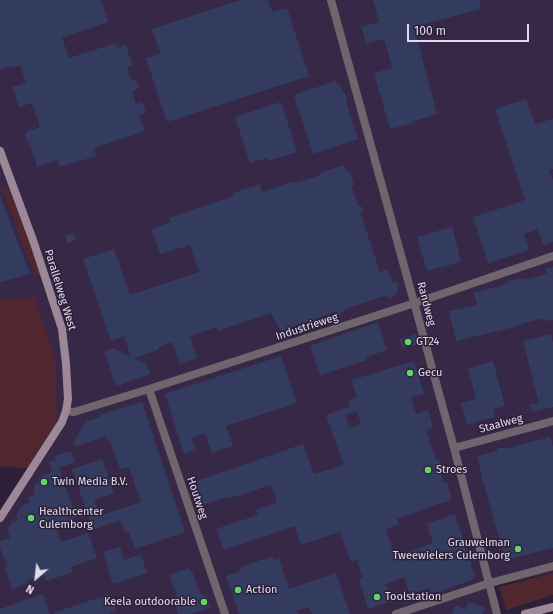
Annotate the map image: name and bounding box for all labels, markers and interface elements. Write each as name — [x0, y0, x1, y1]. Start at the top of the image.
scale bar — [409, 16, 531, 42]
text: 100 m — [414, 24, 446, 38]
street label: Parallelweg West — [41, 248, 79, 332]
street label: Randweg — [414, 280, 438, 328]
street label: Industrieweg — [274, 311, 340, 343]
place label: GT24 — [416, 335, 439, 349]
marker: GT24 — [403, 337, 413, 347]
place label: Gecu — [418, 366, 442, 380]
marker: Gecu — [405, 368, 415, 378]
street label: Staalweg — [478, 412, 524, 436]
place label: Stroes — [436, 463, 467, 477]
marker: Stroes — [423, 465, 433, 475]
place label: Twin Media B.V. — [52, 475, 128, 489]
street label: Houtweg — [184, 475, 210, 521]
marker: Twin Media B.V. — [39, 477, 49, 487]
place label: Healthcenter Culemborg — [39, 505, 103, 531]
marker: Healthcenter Culemborg — [26, 513, 36, 523]
place label: Grauwelman Tweewielers Culemborg — [393, 536, 510, 562]
marker: Grauwelman Tweewielers Culemborg — [513, 544, 523, 554]
north arrow — [16, 558, 56, 598]
text: N — [24, 582, 36, 596]
place label: Action — [246, 583, 278, 597]
marker: Action — [233, 585, 243, 595]
place label: Toolstation — [385, 590, 441, 604]
marker: Toolstation — [372, 592, 382, 602]
place label: Keela outdoorable — [104, 595, 196, 609]
marker: Keela outdoorable — [199, 597, 209, 607]

